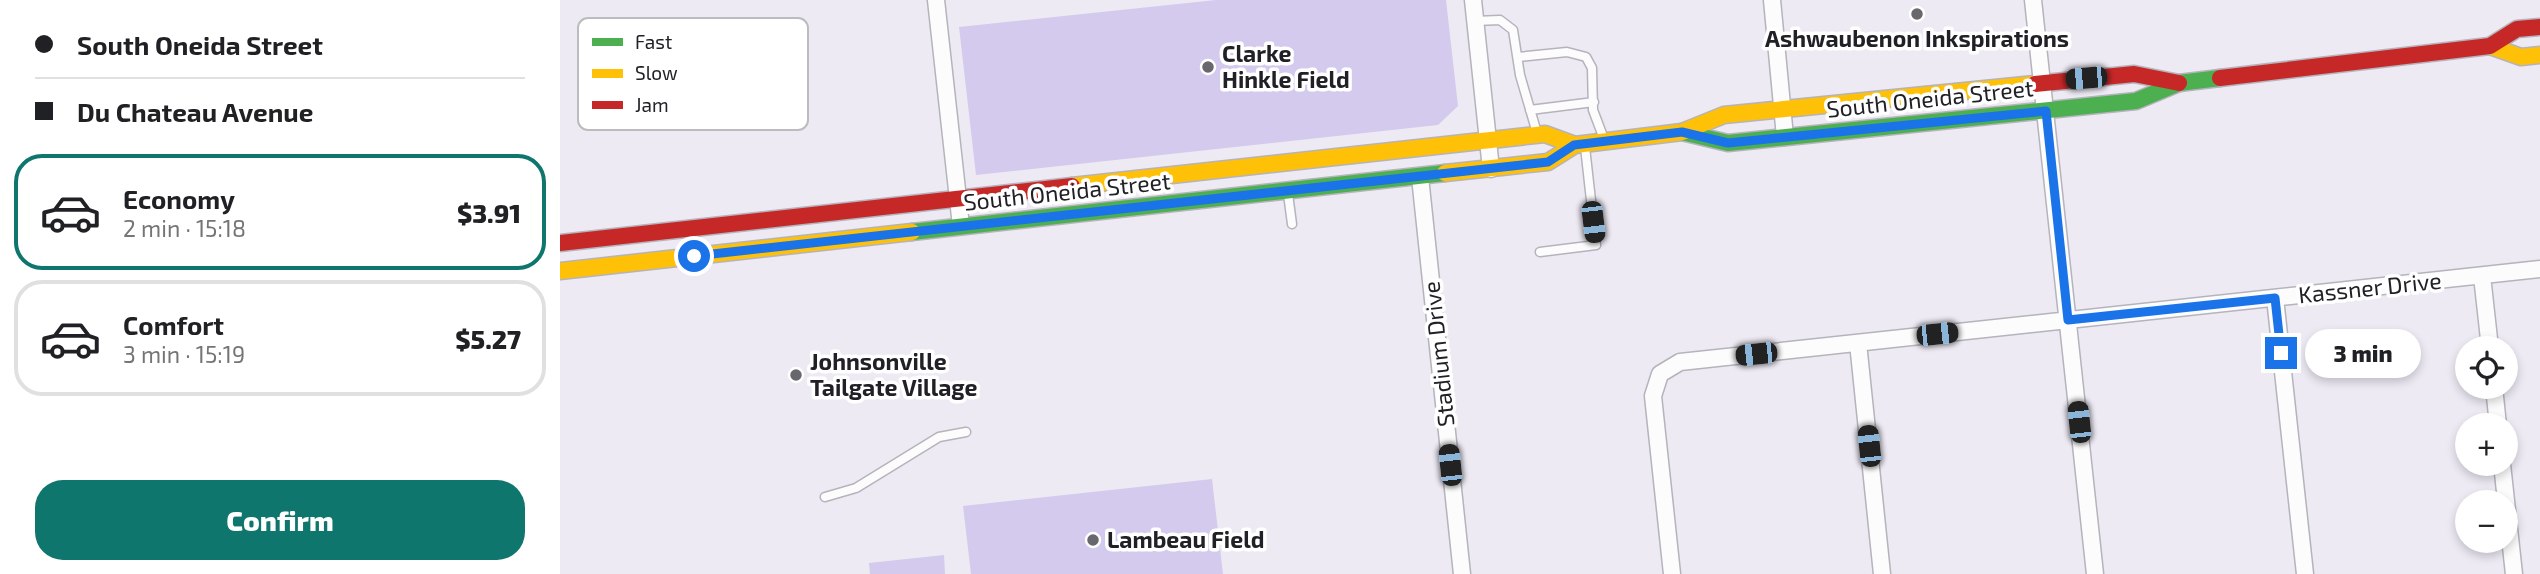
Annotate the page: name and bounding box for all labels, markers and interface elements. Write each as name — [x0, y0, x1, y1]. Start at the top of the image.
marker: Ashwaubenon Inkspirations — [1909, 6, 1925, 22]
legend — [578, 18, 808, 130]
place label: Ashwaubenon Inkspirations — [1765, 24, 2069, 52]
text: South Oneida Street — [77, 29, 323, 60]
text: Fast — [635, 30, 672, 53]
place label: Clarke Hinkle Field — [1222, 39, 1350, 93]
marker: Clarke Hinkle Field — [1200, 59, 1216, 75]
text: Slow — [635, 61, 678, 84]
car — [2065, 66, 2108, 90]
street label: South Oneida Street — [1825, 73, 2035, 123]
text: Jam — [635, 93, 669, 116]
text: Du Chateau Avenue — [77, 96, 313, 127]
street label: South Oneida Street — [962, 166, 1172, 216]
icon: car — [39, 181, 102, 244]
text: Economy — [123, 183, 235, 214]
text: $3.91 — [457, 197, 521, 228]
car — [1581, 200, 1606, 244]
text: 2 min · 15:18 — [123, 214, 246, 242]
route start — [678, 240, 710, 272]
street label: Kassner Drive — [2297, 266, 2443, 308]
street label: Stadium Drive — [1416, 280, 1460, 428]
icon: car — [39, 307, 102, 370]
text: Comfort — [123, 309, 224, 340]
car — [1916, 321, 1959, 347]
text: $5.27 — [455, 323, 521, 354]
callout: 3 min — [2306, 328, 2421, 378]
map controls — [2455, 336, 2518, 553]
button: locate — [2455, 336, 2518, 399]
route end — [2265, 337, 2297, 369]
text: 3 min — [2333, 339, 2393, 367]
text: 3 min · 15:19 — [123, 340, 245, 368]
car — [1735, 341, 1778, 367]
place label: Johnsonville Tailgate Village — [810, 347, 978, 401]
marker: Johnsonville Tailgate Village — [788, 367, 804, 383]
car — [2067, 400, 2092, 444]
button: + — [2455, 413, 2518, 476]
car — [1857, 424, 1882, 468]
car — [1438, 443, 1463, 487]
button: Confirm — [35, 480, 525, 560]
button: − — [2455, 490, 2518, 553]
place label: Lambeau Field — [1107, 525, 1264, 553]
marker: Lambeau Field — [1085, 532, 1101, 548]

